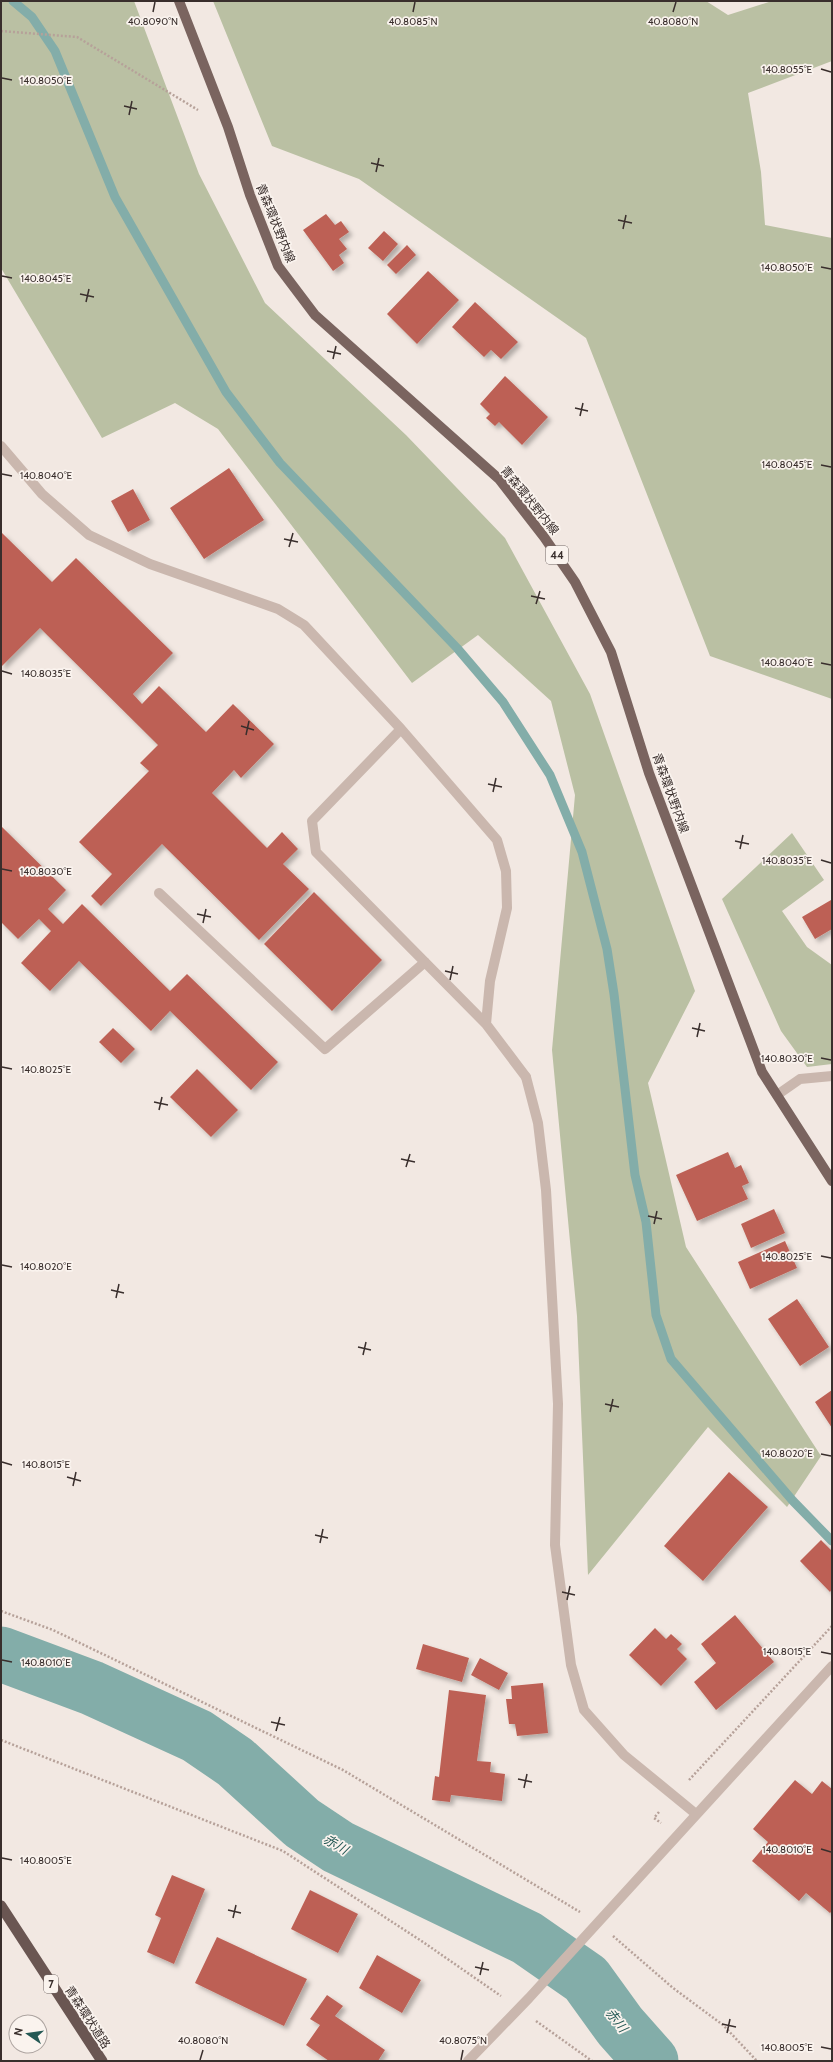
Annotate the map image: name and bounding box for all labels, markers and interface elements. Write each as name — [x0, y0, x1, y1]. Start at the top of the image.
text: 40.8090°N — [128, 15, 178, 28]
text: 40.8085°N — [388, 15, 438, 28]
text: 40.8080°N — [648, 15, 698, 28]
text: 140.8055°E — [762, 63, 813, 76]
text: 140.8050°E — [20, 74, 72, 87]
street label: 青森環状野内線 — [253, 181, 299, 265]
text: 140.8050°E — [761, 261, 813, 274]
text: 140.8045°E — [21, 272, 72, 285]
text: 140.8045°E — [762, 458, 813, 471]
street label: 青森環状野内線 — [498, 463, 562, 537]
text: 140.8040°E — [20, 469, 73, 482]
road number: 44 — [546, 546, 568, 564]
text: 140.8040°E — [761, 656, 814, 669]
text: 140.8035°E — [21, 667, 72, 680]
street label: 青森環状野内線 — [650, 751, 692, 835]
text: 140.8035°E — [762, 854, 813, 867]
text: 140.8030°E — [20, 865, 72, 878]
text: 140.8030°E — [761, 1052, 813, 1065]
text: 140.8025°E — [21, 1063, 71, 1076]
text: 140.8025°E — [762, 1250, 812, 1263]
text: 140.8020°E — [20, 1260, 72, 1273]
text: 140.8020°E — [761, 1447, 813, 1460]
text: 140.8015°E — [22, 1458, 70, 1471]
text: 140.8015°E — [763, 1645, 811, 1658]
text: 140.8010°E — [21, 1656, 71, 1669]
water label: 赤川 — [321, 1831, 353, 1858]
text: 140.8010°E — [762, 1843, 812, 1856]
text: 140.8005°E — [20, 1854, 72, 1867]
road number: 7 — [44, 1975, 58, 1993]
street label: 青森環状道路 — [62, 1983, 114, 2051]
water label: 赤川 — [603, 2005, 633, 2037]
north arrow — [8, 2014, 48, 2054]
text: N — [11, 2026, 26, 2037]
text: 40.8080°N — [178, 2034, 228, 2047]
text: 40.8075°N — [439, 2034, 487, 2047]
text: 140.8005°E — [761, 2041, 813, 2054]

